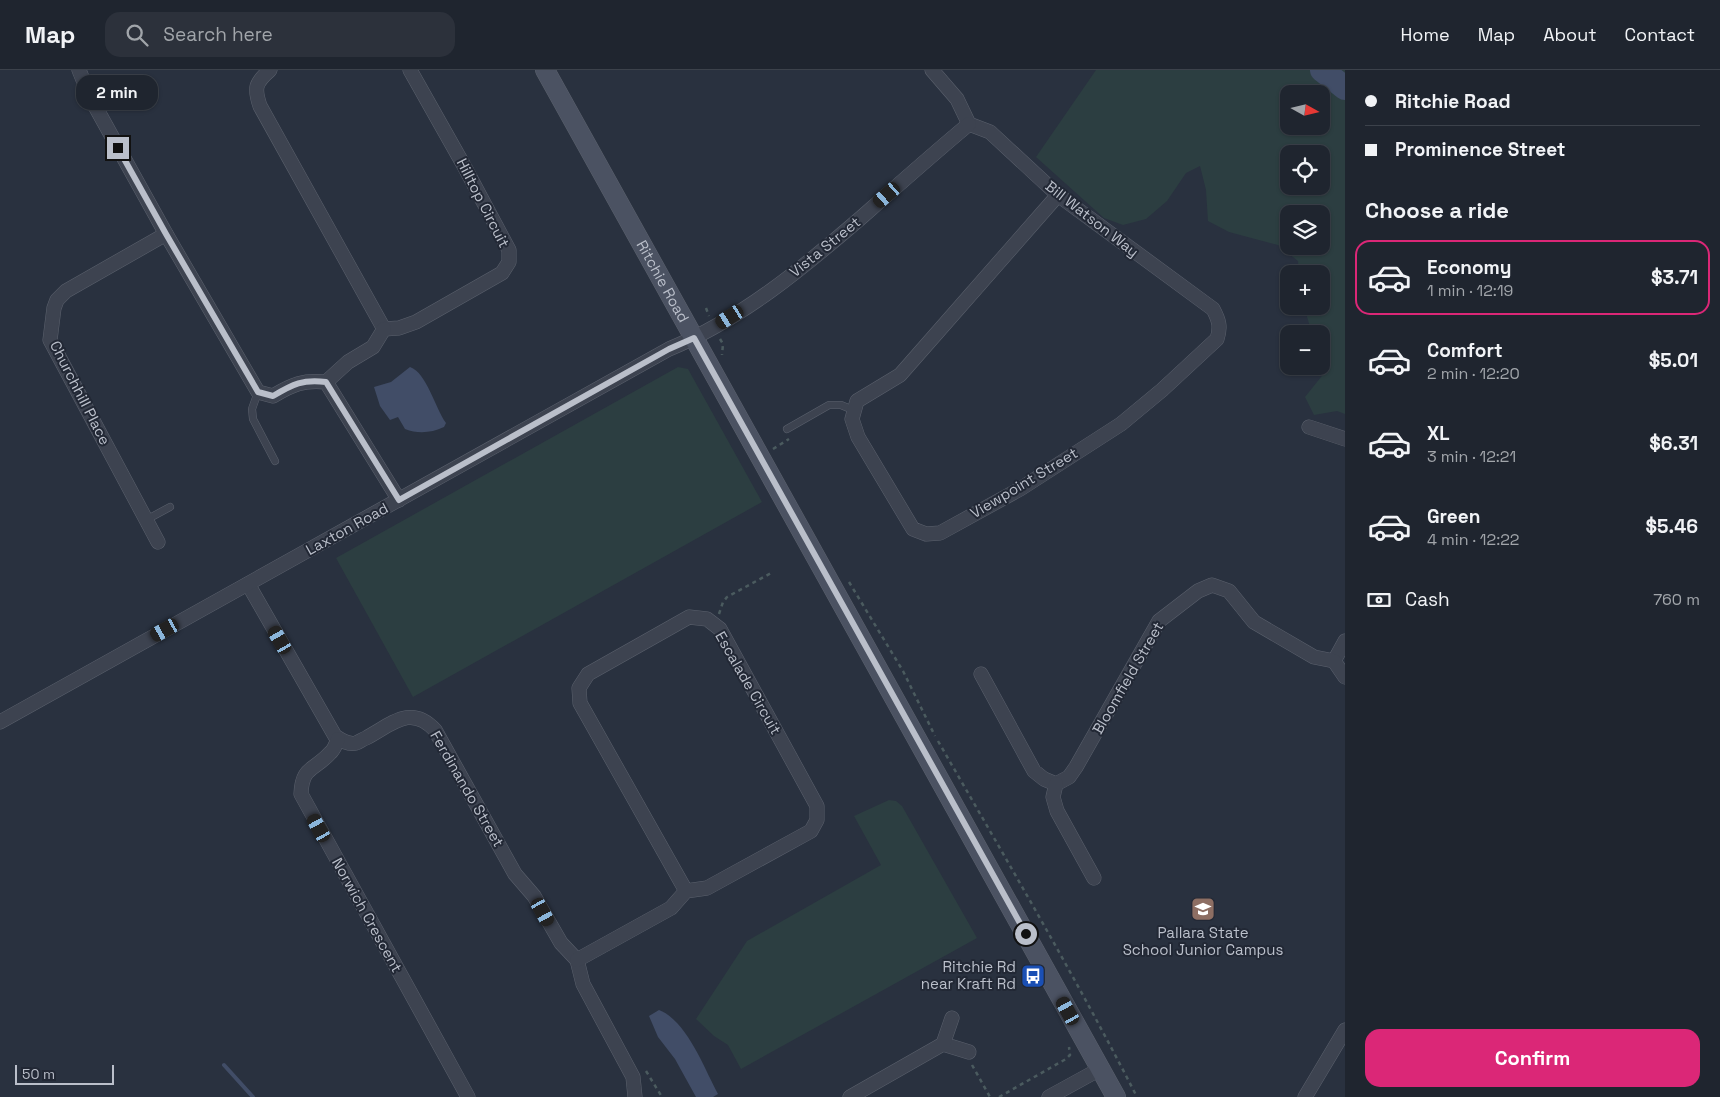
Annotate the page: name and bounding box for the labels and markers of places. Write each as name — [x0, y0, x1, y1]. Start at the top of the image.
school or university icon: Pallara State School Junior Campus — [1190, 896, 1216, 922]
place label: Pallara State School Junior Campus — [1123, 923, 1283, 959]
place label: Ritchie Rd near Kraft Rd — [921, 957, 1016, 993]
bus stop icon: Ritchie Rd near Kraft Rd — [1020, 963, 1046, 989]

